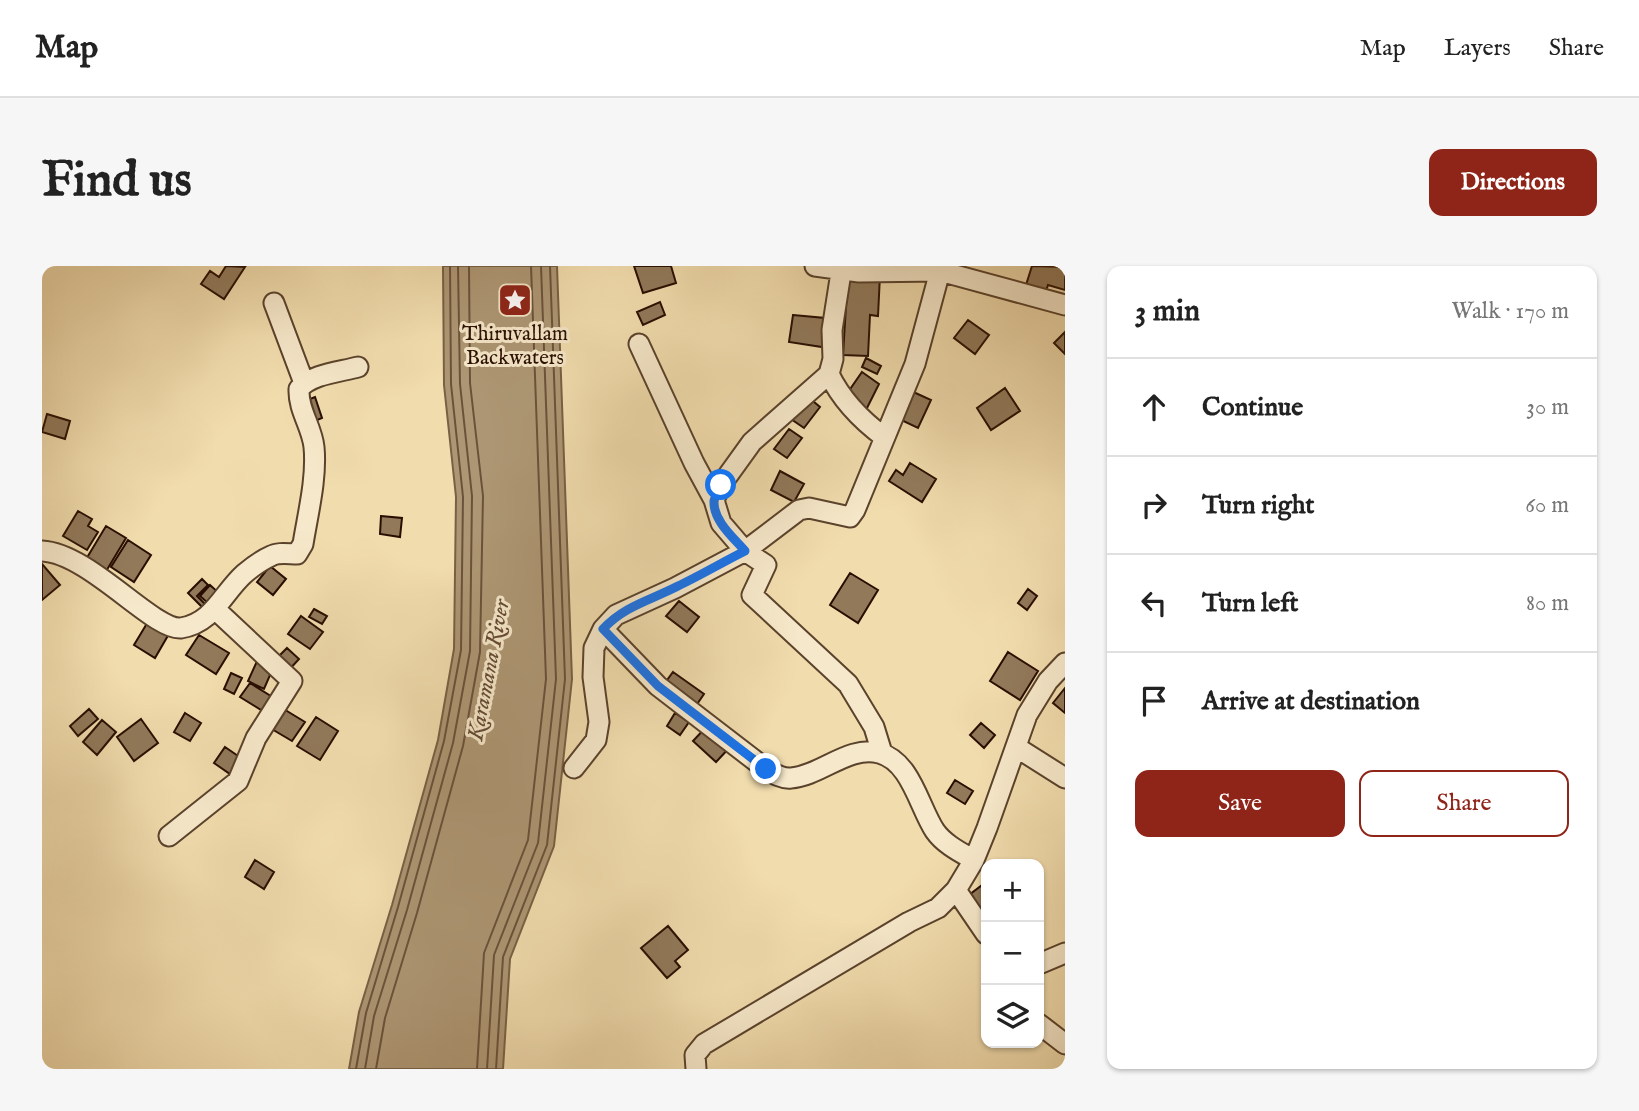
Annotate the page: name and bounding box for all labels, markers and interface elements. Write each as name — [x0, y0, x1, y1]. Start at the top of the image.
text: Map — [35, 27, 98, 69]
text: Map — [1360, 33, 1406, 64]
text: Layers — [1444, 33, 1511, 64]
text: Share — [1549, 33, 1604, 64]
button: Directions — [1429, 149, 1597, 216]
text: Find us — [42, 151, 192, 213]
place icon: Thiruvallam Backwaters — [496, 281, 534, 319]
text: 3 min — [1135, 293, 1200, 331]
text: Walk · 170 m — [1451, 297, 1569, 326]
place label: Thiruvallam Backwaters — [462, 321, 568, 372]
icon: ahead — [1135, 388, 1173, 426]
text: Continue — [1202, 391, 1303, 424]
text: 30 m — [1526, 393, 1569, 422]
route start — [705, 469, 736, 500]
icon: right — [1135, 486, 1173, 524]
text: Turn right — [1202, 489, 1315, 522]
text: 60 m — [1525, 491, 1569, 520]
icon: left — [1135, 584, 1173, 622]
text: Turn left — [1202, 587, 1299, 620]
text: 80 m — [1526, 589, 1569, 618]
water label: Karamana River — [461, 596, 517, 744]
icon: arrive — [1135, 682, 1173, 720]
text: Arrive at destination — [1202, 685, 1420, 718]
route end — [750, 753, 781, 784]
button: Save — [1135, 770, 1345, 837]
button: Share — [1359, 770, 1569, 837]
map controls — [981, 859, 1044, 1048]
button: + — [981, 859, 1044, 922]
button: − — [981, 922, 1044, 985]
button: layers — [981, 985, 1044, 1048]

